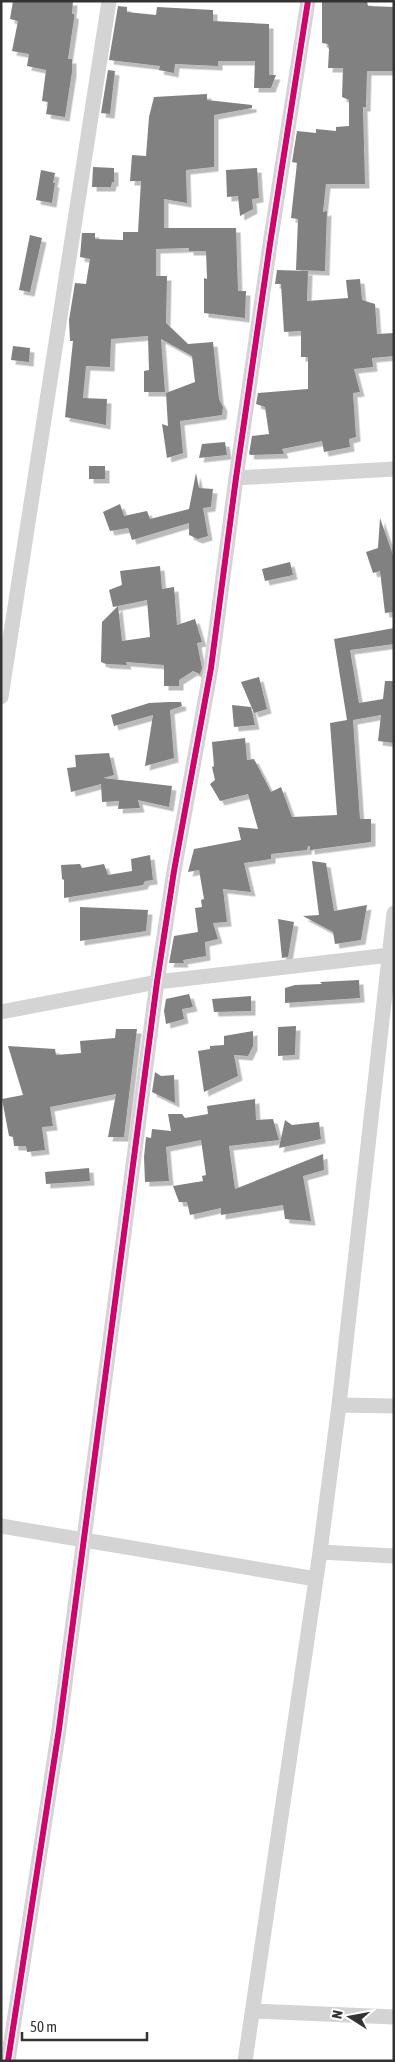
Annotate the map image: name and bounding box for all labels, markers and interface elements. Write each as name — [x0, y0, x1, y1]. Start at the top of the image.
north arrow — [325, 1992, 375, 2042]
text: N — [329, 2009, 346, 2020]
scale bar — [22, 2010, 148, 2042]
text: 50 m — [30, 2018, 57, 2035]

